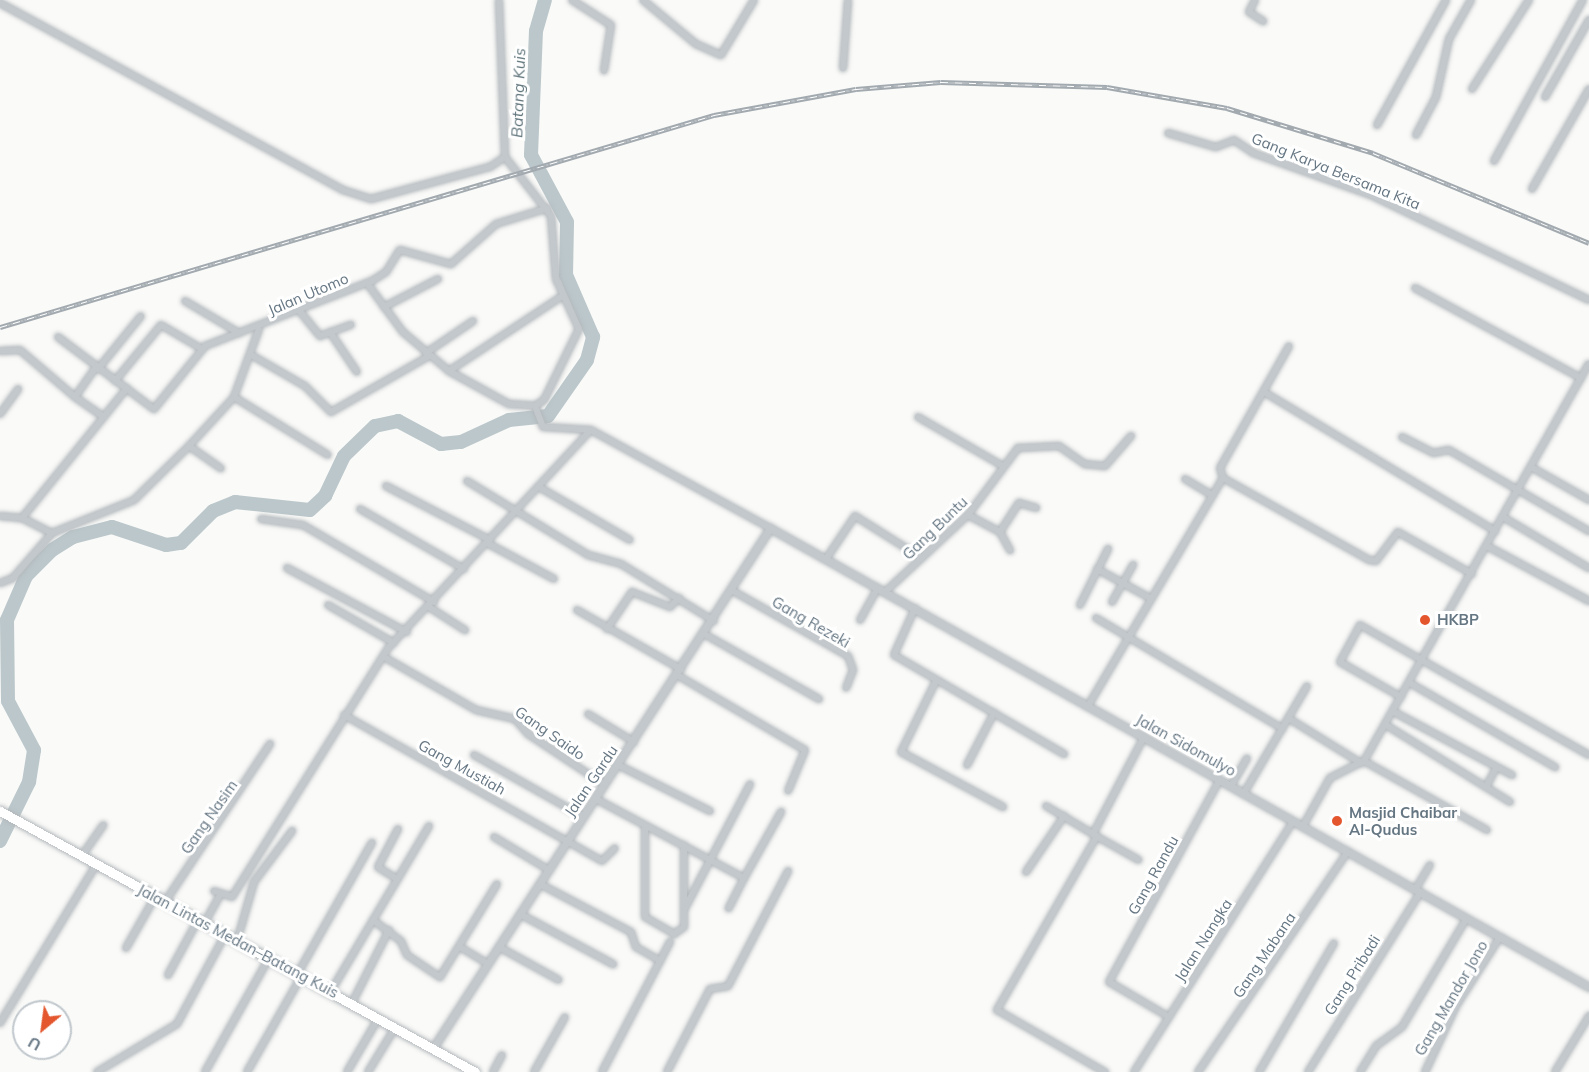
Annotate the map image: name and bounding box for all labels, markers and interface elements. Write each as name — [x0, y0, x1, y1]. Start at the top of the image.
water label: Batang Kuis — [507, 48, 529, 138]
street label: Gang Karya Bersama Kita — [1249, 129, 1423, 213]
street label: Jalan Utomo — [265, 269, 351, 319]
street label: Gang Buntu — [899, 493, 971, 563]
street label: Gang Rezeki — [769, 592, 853, 652]
place label: HKBP — [1437, 611, 1479, 629]
marker: HKBP — [1418, 613, 1432, 627]
street label: Gang Saido — [512, 702, 588, 764]
street label: Jalan Sidomulyo — [1133, 710, 1239, 780]
street label: Gang Mustiah — [415, 736, 509, 798]
street label: Jalan Gardu — [561, 742, 621, 820]
street label: Gang Nasim — [177, 777, 241, 857]
place label: Masjid Chaibar Al-Qudus — [1349, 803, 1457, 838]
marker: Masjid Chaibar Al-Qudus — [1330, 814, 1344, 828]
street label: Gang Randu — [1124, 832, 1182, 918]
street label: Jalan Lintas Medan–Batang Kuis — [134, 880, 342, 1002]
street label: Jalan Nangka — [1170, 895, 1236, 985]
street label: Gang Mabana — [1229, 909, 1299, 1001]
street label: Gang Pribadi — [1320, 932, 1384, 1018]
street label: Gang Mandor Jono — [1411, 937, 1491, 1059]
north arrow — [12, 1000, 72, 1060]
text: U — [24, 1032, 44, 1056]

